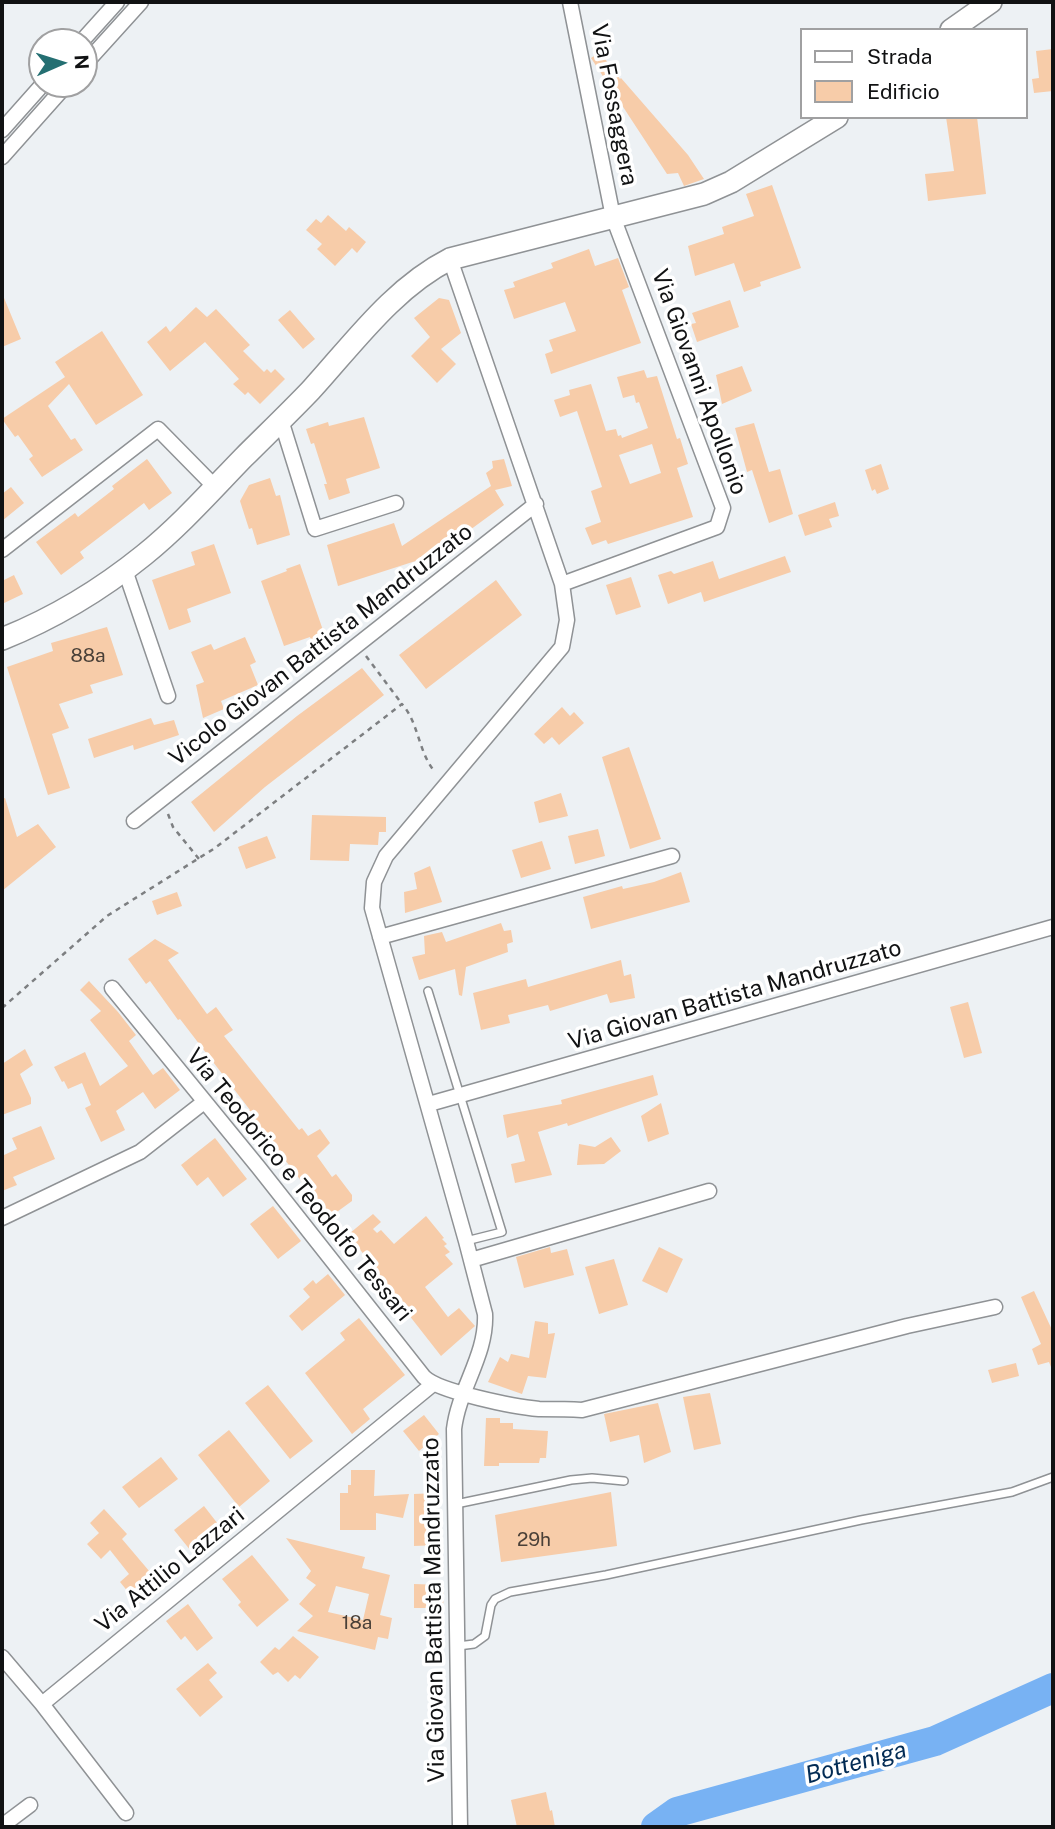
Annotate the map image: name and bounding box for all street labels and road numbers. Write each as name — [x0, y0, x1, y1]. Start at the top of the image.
street label: Via Fossaggera — [585, 22, 643, 188]
street label: Via Giovanni Apollonio — [645, 266, 753, 498]
street label: Vicolo Giovan Battista Mandruzzato — [164, 518, 478, 772]
street label: Via Giovan Battista Mandruzzato — [565, 934, 905, 1056]
street label: Via Teodorico e Teodolfo Tessari — [180, 1043, 418, 1327]
street label: Via Giovan Battista Mandruzzato — [417, 1437, 451, 1783]
street label: Via Attilio Lazzari — [90, 1501, 250, 1639]

